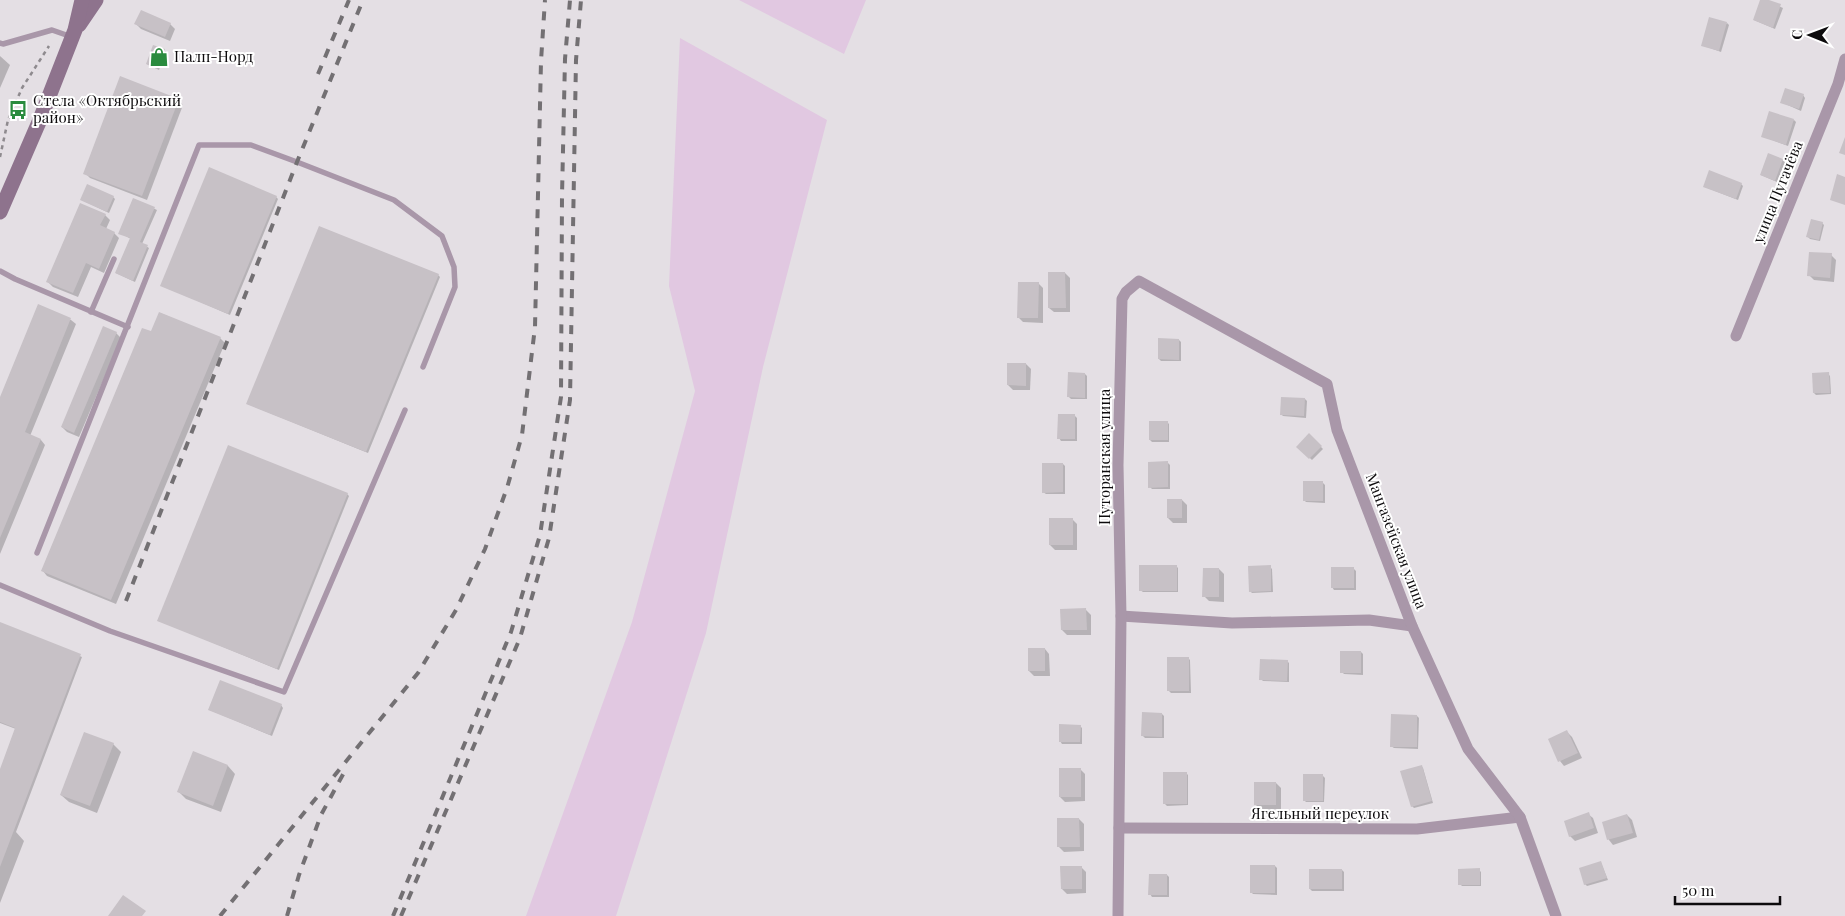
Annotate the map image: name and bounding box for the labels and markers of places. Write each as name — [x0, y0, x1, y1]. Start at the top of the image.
shop icon: Палп-Норд — [148, 46, 170, 68]
place label: Палп-Норд — [174, 46, 253, 66]
place label: Стела «Октябрьский район» — [33, 90, 181, 127]
bus stop icon: Стела «Октябрьский район» — [7, 99, 29, 121]

